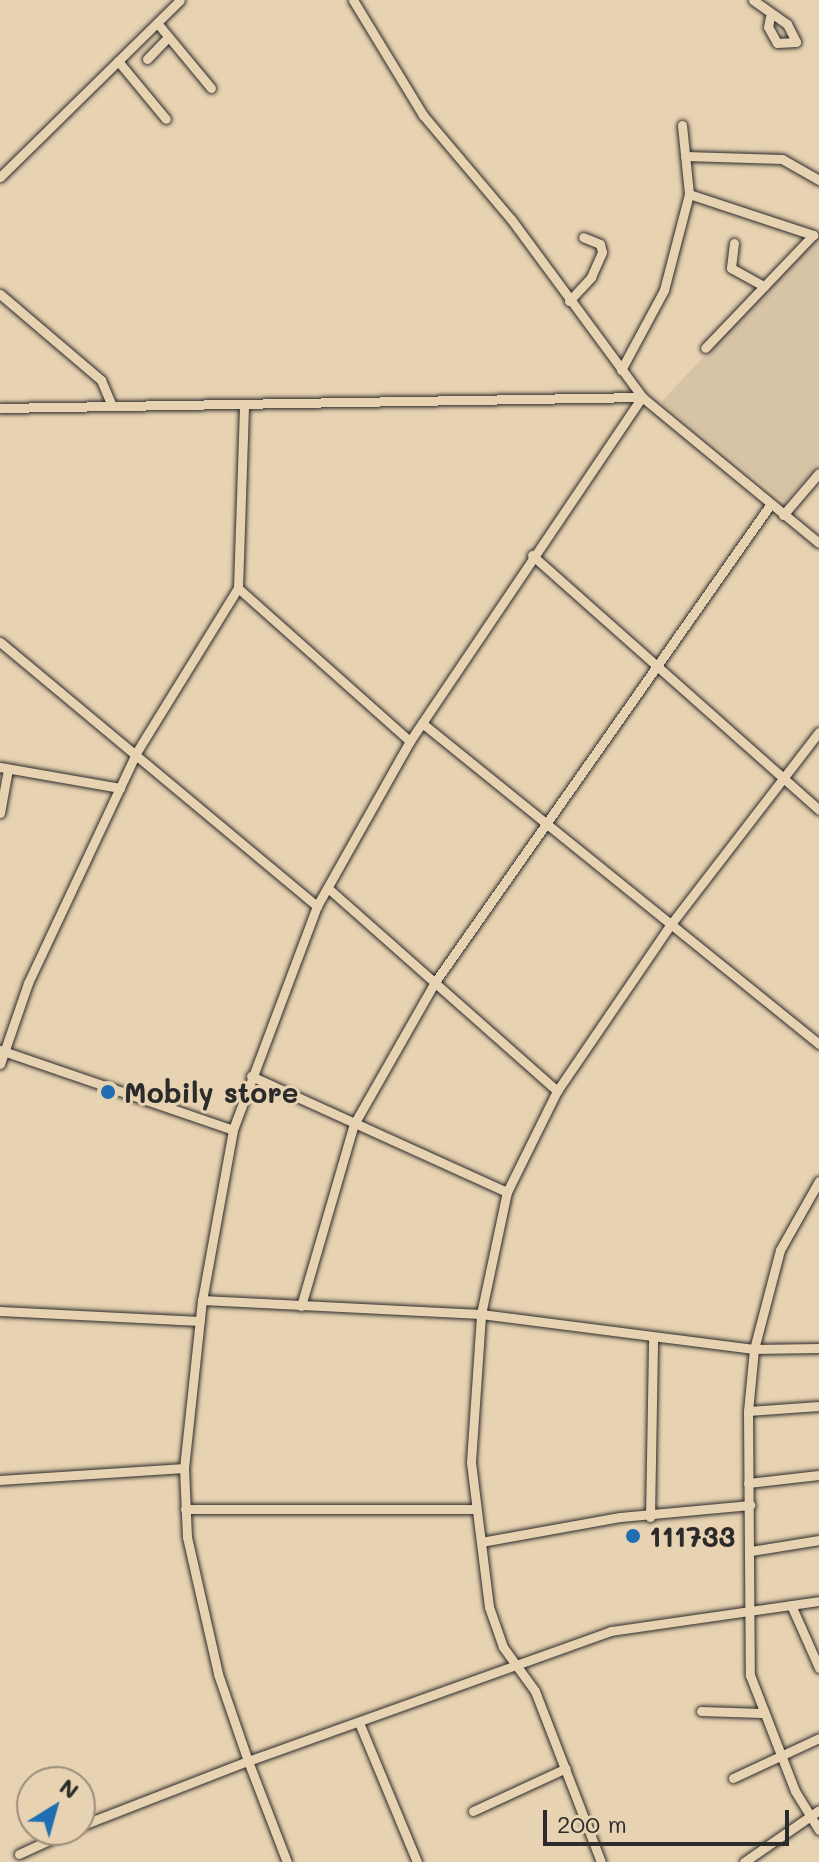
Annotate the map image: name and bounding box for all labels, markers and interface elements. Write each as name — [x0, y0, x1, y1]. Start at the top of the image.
place label: Mobily store — [124, 1075, 299, 1109]
marker: Mobily store — [99, 1083, 117, 1101]
place label: 111733 — [649, 1519, 735, 1553]
marker: 111733 — [624, 1527, 642, 1545]
north arrow — [16, 1766, 96, 1846]
text: N — [54, 1771, 85, 1805]
scale bar — [547, 1794, 793, 1844]
text: 200 m — [557, 1808, 627, 1839]

